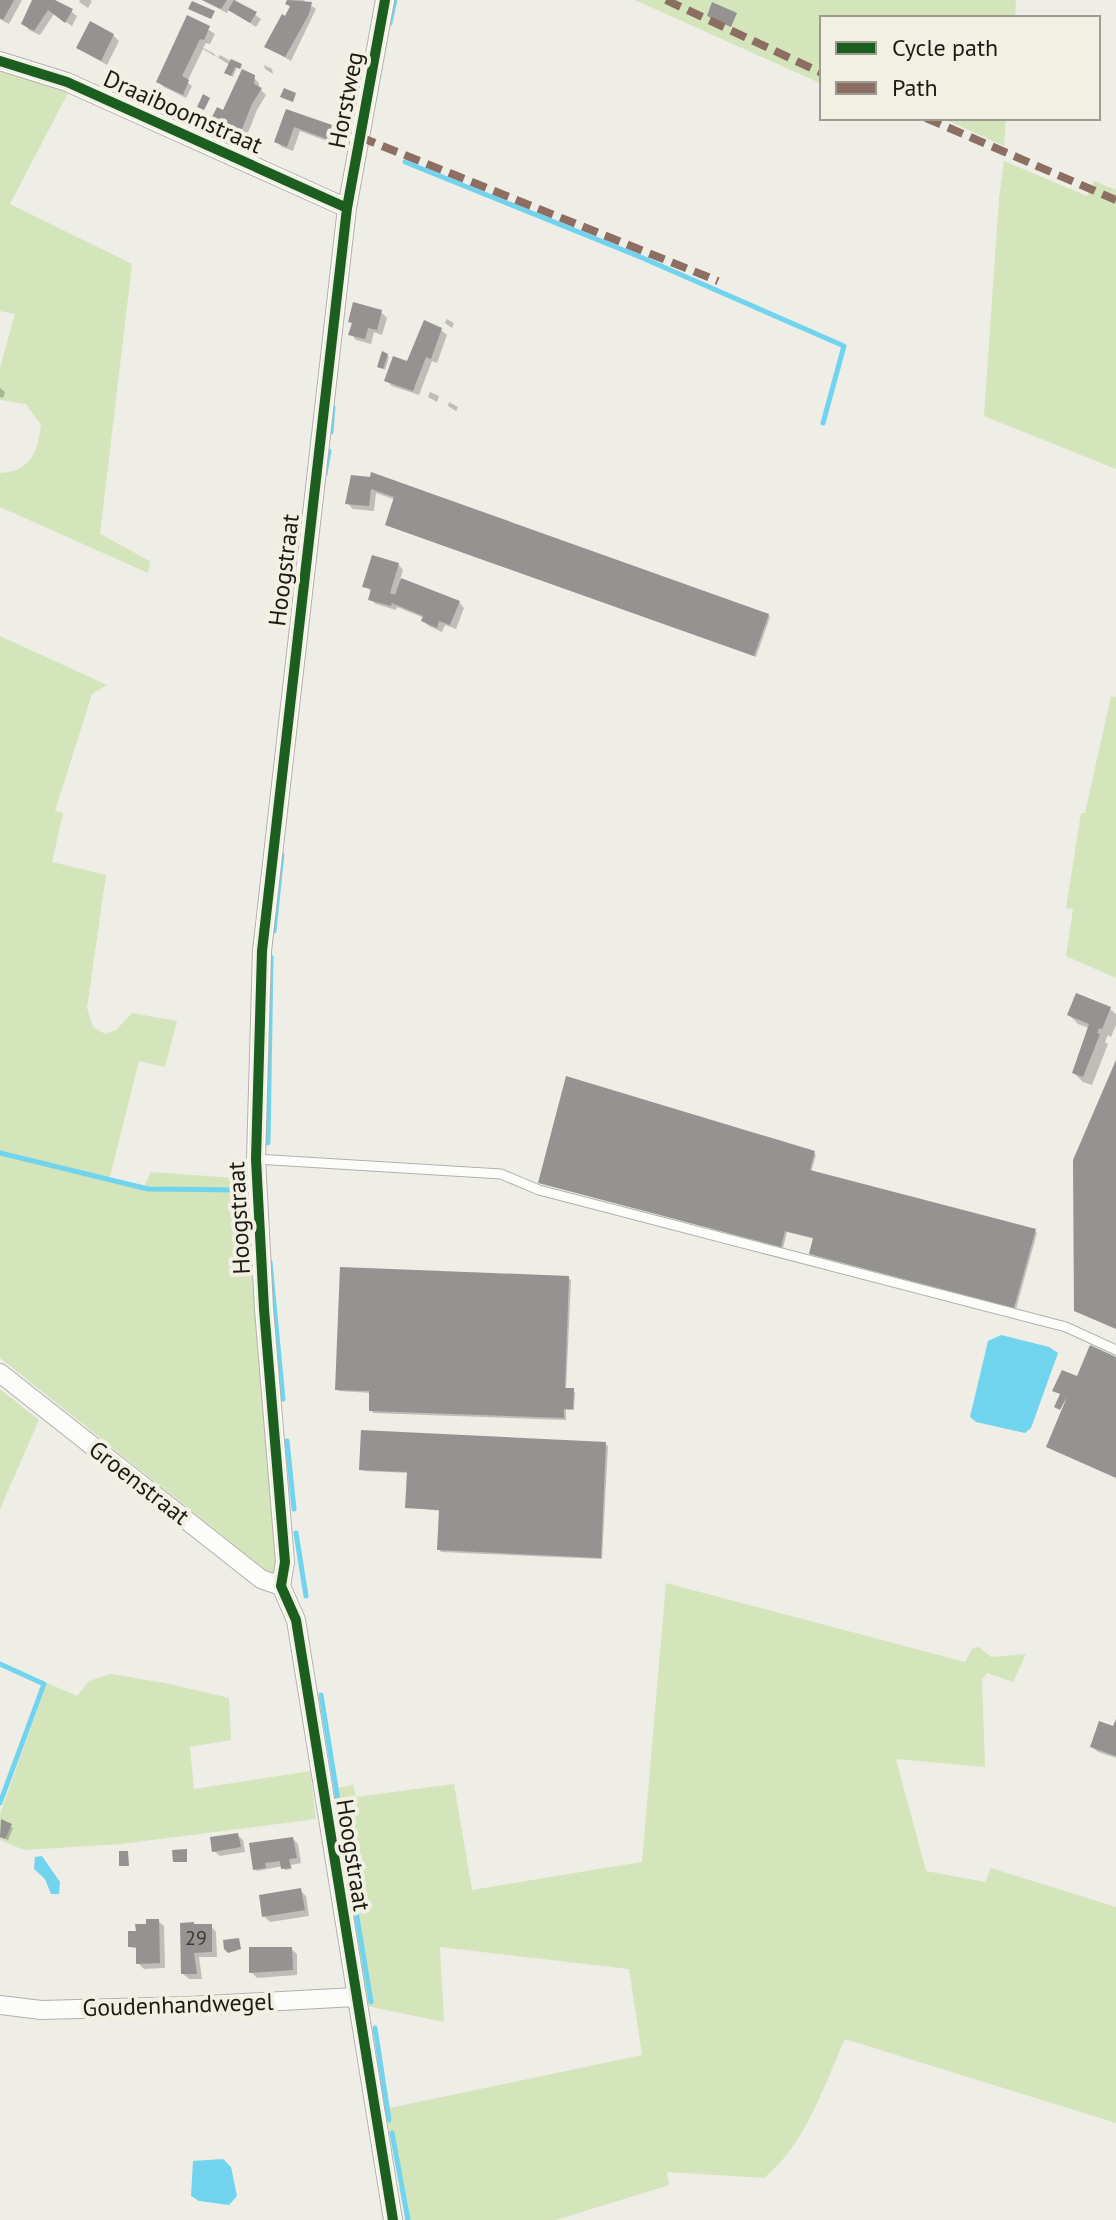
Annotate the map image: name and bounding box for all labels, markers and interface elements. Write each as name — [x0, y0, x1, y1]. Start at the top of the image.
legend — [820, 16, 1100, 120]
text: Cycle path — [892, 32, 998, 63]
street label: Horstweg — [321, 49, 370, 151]
street label: Draaiboomstraat — [99, 63, 267, 160]
text: Path — [892, 72, 938, 103]
street label: Hoogstraat — [261, 512, 306, 628]
street label: Hoogstraat — [220, 1161, 257, 1275]
street label: Groenstraat — [83, 1434, 196, 1532]
street label: Hoogstraat — [329, 1797, 378, 1913]
house number: 29 — [185, 1925, 207, 1951]
street label: Goudenhandwegel — [82, 1986, 274, 2023]

